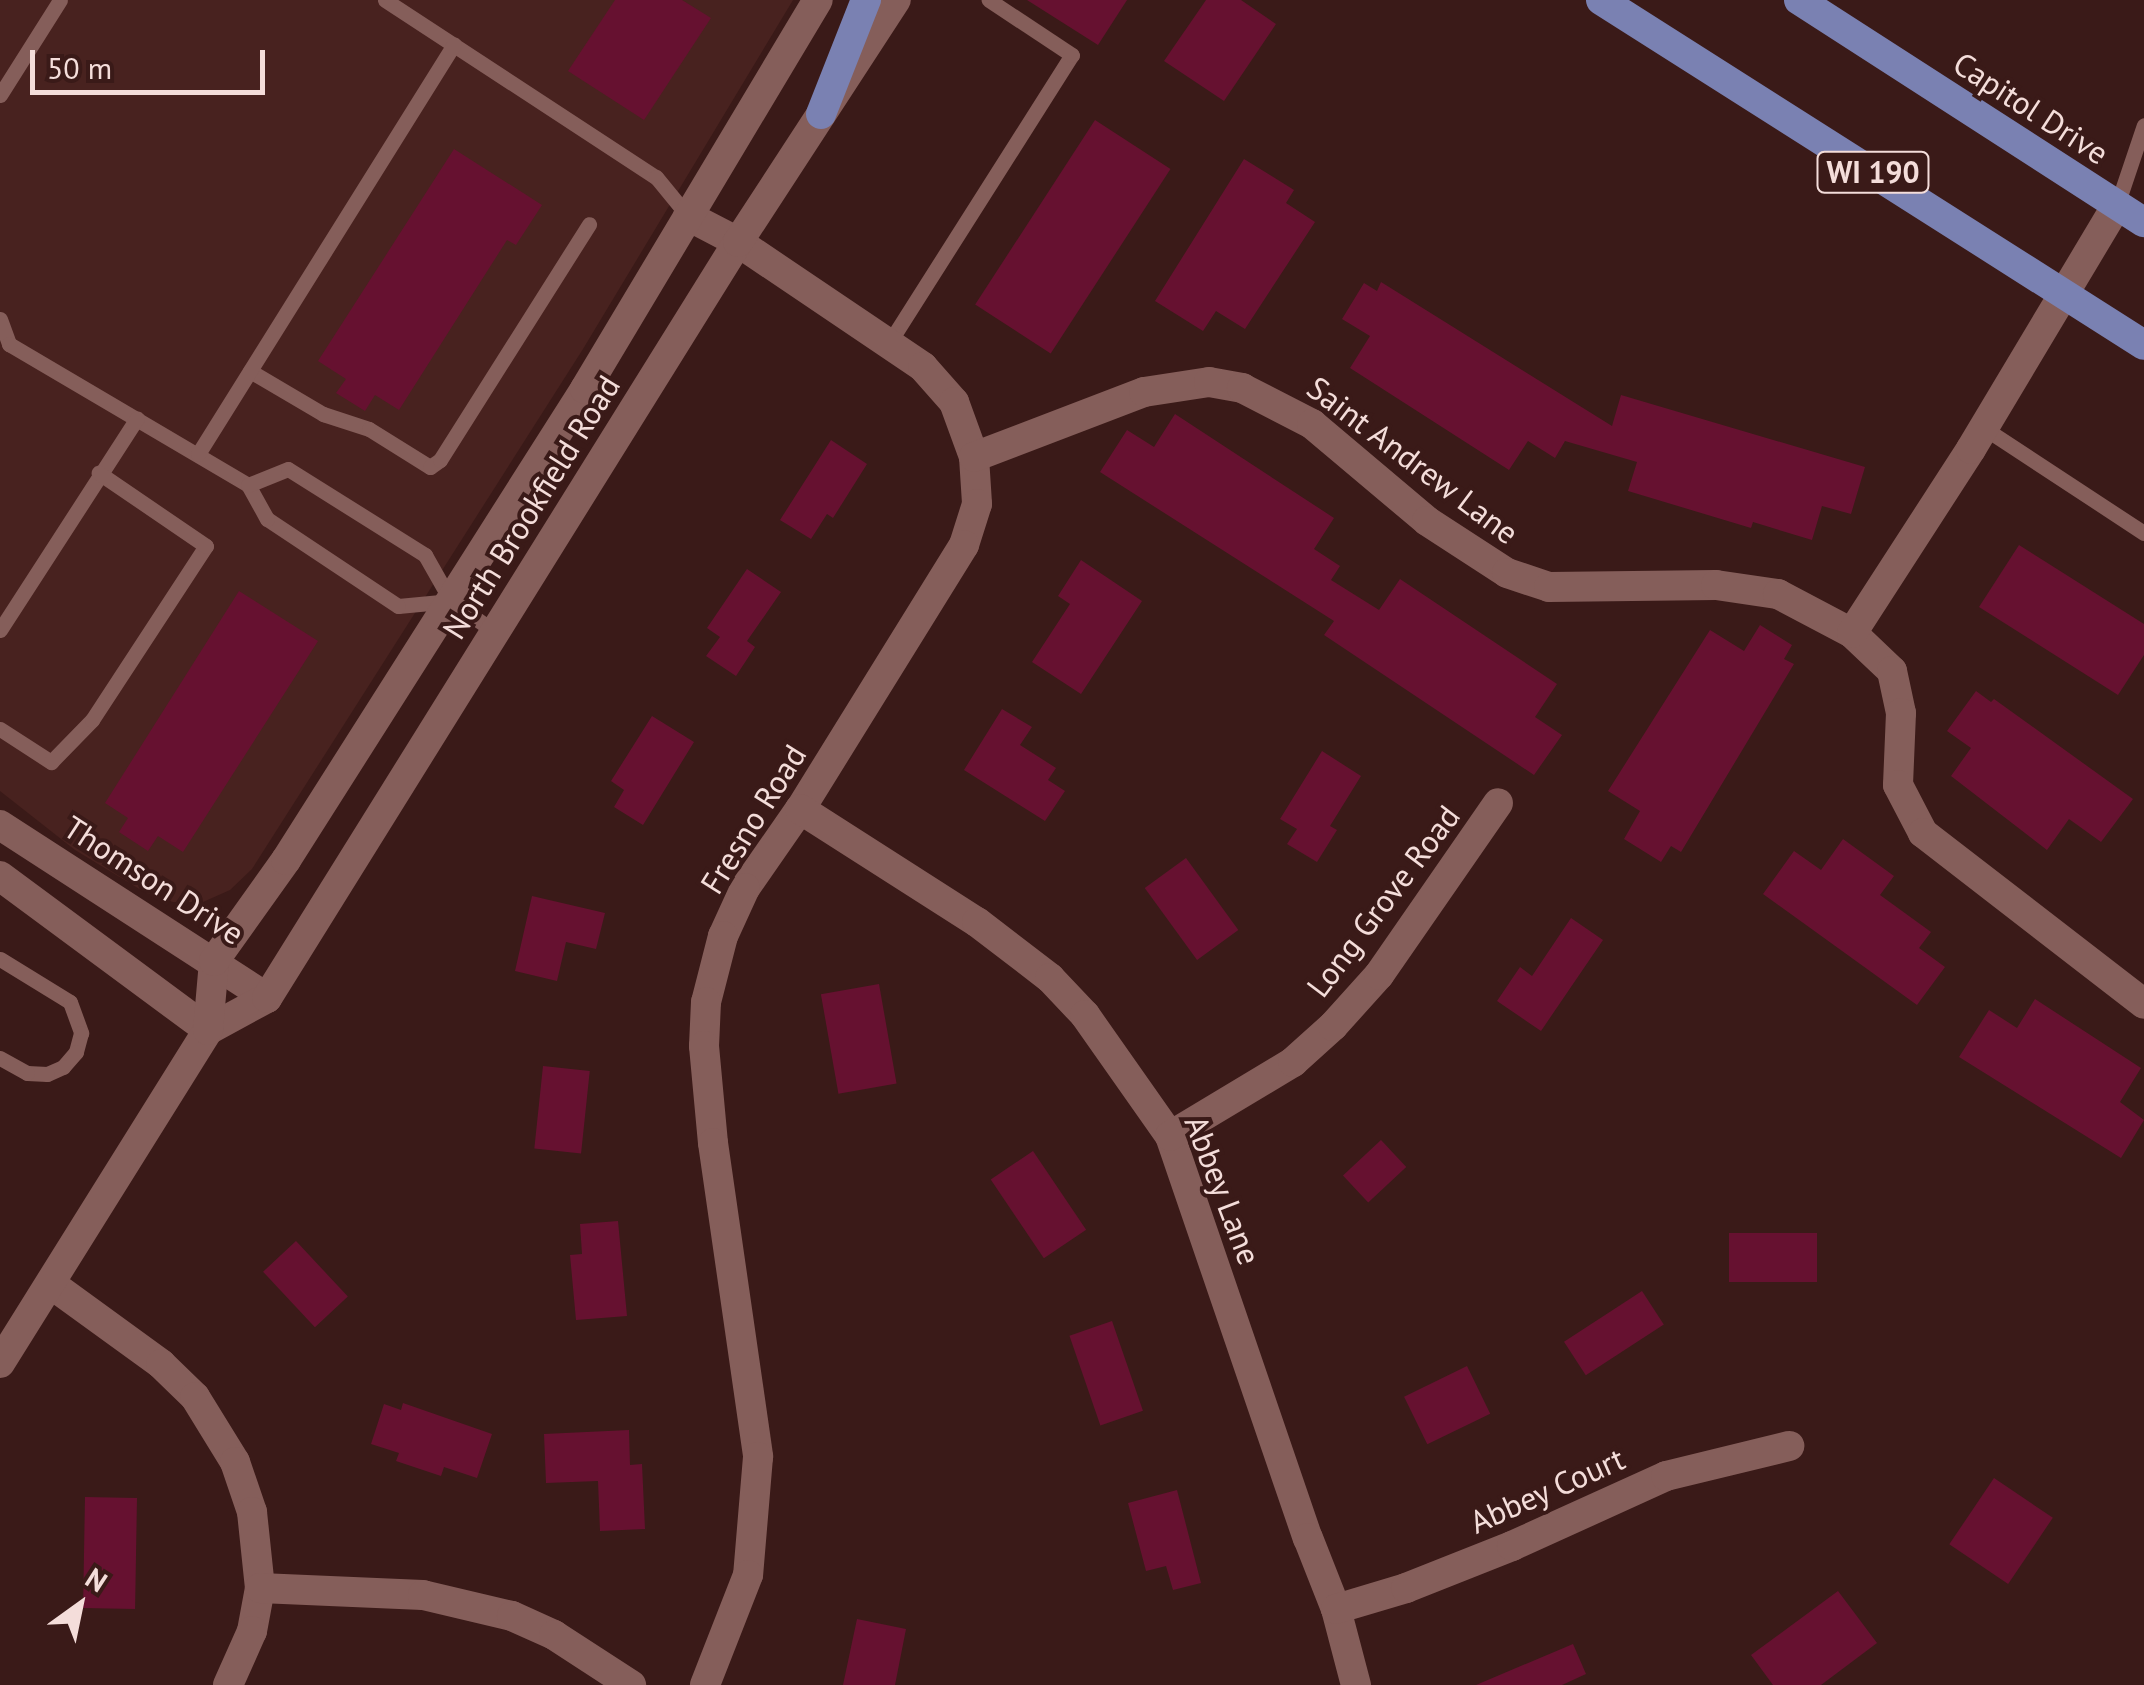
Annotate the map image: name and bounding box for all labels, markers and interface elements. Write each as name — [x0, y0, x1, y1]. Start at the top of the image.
scale bar — [35, 30, 270, 92]
street label: Capitol Drive — [1946, 44, 2116, 172]
text: 50 m — [47, 48, 112, 87]
road number: WI 190 — [1816, 147, 1930, 197]
street label: North Brookfield Road — [434, 368, 628, 646]
street label: Saint Andrew Lane — [1299, 368, 1527, 552]
street label: Fresno Road — [692, 738, 814, 900]
street label: Long Grove Road — [1298, 798, 1468, 1004]
street label: Thomson Drive — [57, 808, 251, 952]
street label: Abbey Lane — [1177, 1109, 1269, 1271]
street label: Abbey Court — [1463, 1439, 1631, 1541]
north arrow — [30, 1555, 130, 1655]
text: N — [79, 1559, 114, 1600]

